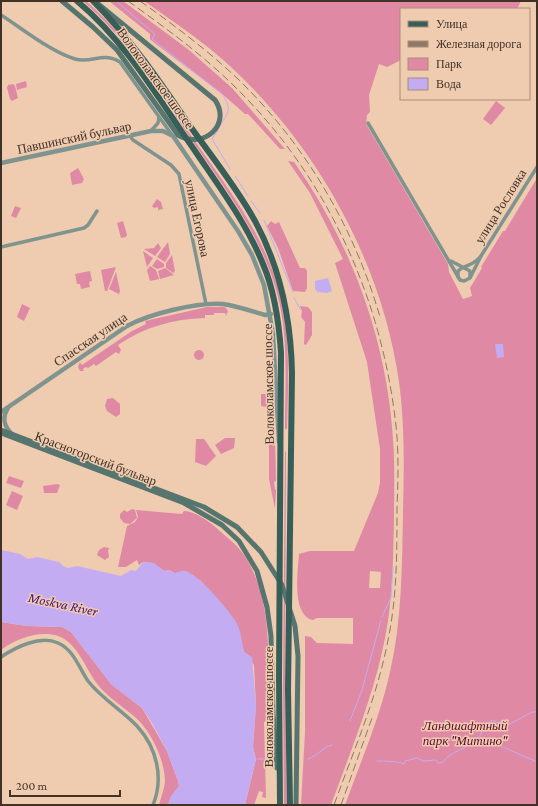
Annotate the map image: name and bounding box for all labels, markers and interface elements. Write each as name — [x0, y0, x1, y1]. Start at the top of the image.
legend — [400, 8, 530, 100]
text: Улица — [436, 17, 468, 31]
street label: Волоколамское шоссе — [114, 25, 197, 132]
text: Железная дорога — [436, 37, 522, 51]
text: Парк — [436, 57, 462, 71]
text: Вода — [436, 77, 462, 91]
street label: Павшинский бульвар — [16, 118, 133, 157]
street label: улица Рословка — [472, 166, 529, 246]
street label: улица Егорова — [182, 178, 213, 258]
street label: Спасская улица — [51, 309, 130, 369]
street label: Волоколамское шоссе — [260, 323, 277, 445]
street label: Красногорский бульвар — [33, 428, 159, 489]
water label: Moskva River — [26, 589, 100, 619]
street label: Волоколамское шоссе — [261, 646, 276, 768]
park label: Ландшафтный парк "Митино" — [422, 718, 508, 748]
scale bar — [10, 772, 120, 798]
text: 200 m — [16, 779, 48, 793]

